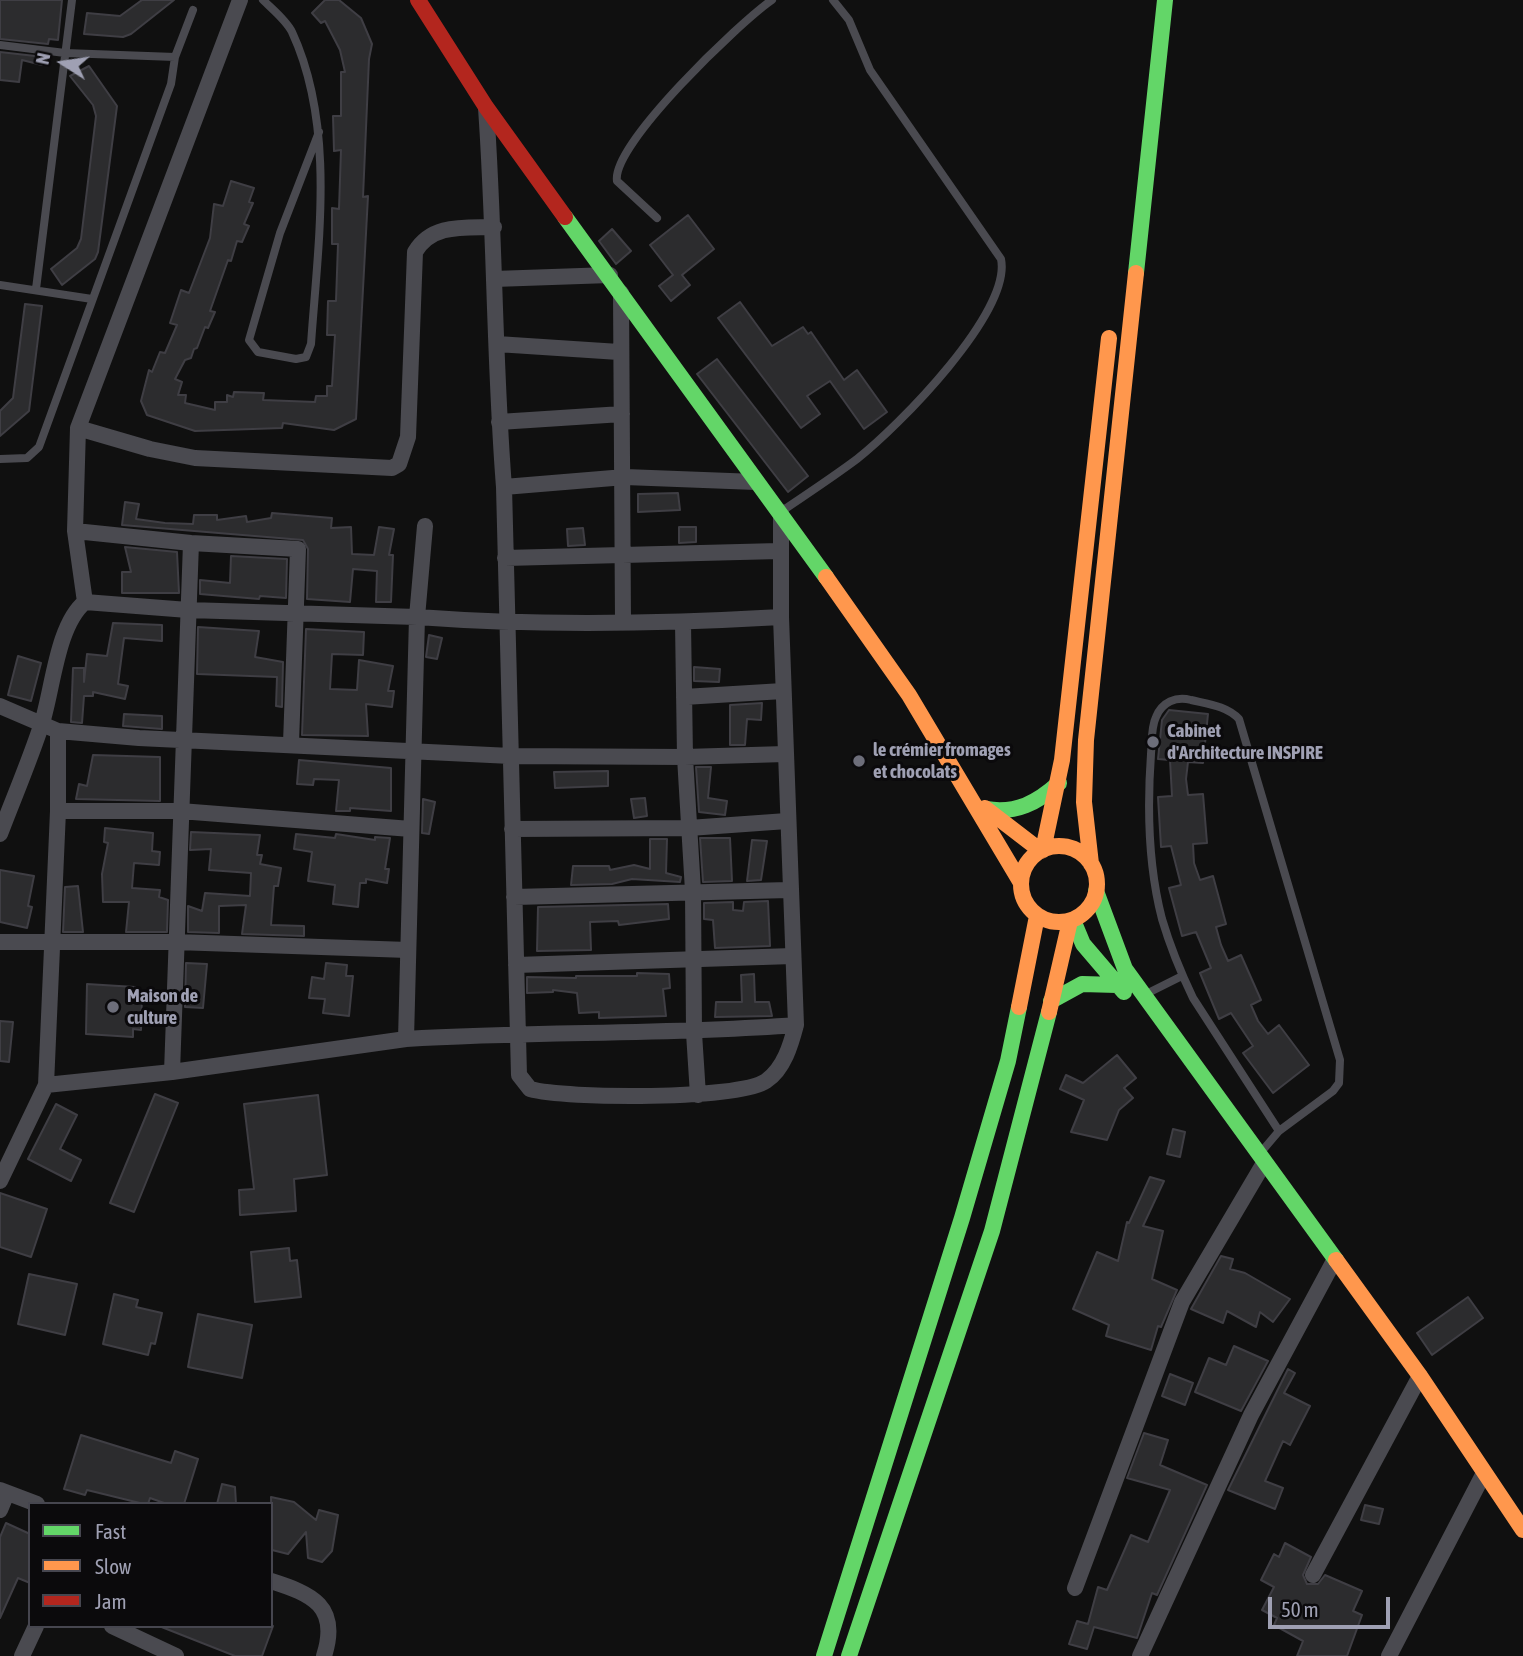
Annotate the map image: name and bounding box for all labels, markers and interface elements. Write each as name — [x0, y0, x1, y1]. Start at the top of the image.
north arrow — [28, 28, 98, 98]
text: N — [31, 51, 54, 66]
place label: Cabinet d'Architecture INSPIRE — [1167, 720, 1323, 764]
marker: Cabinet d'Architecture INSPIRE — [1145, 734, 1161, 750]
place label: le crémier fromages et chocolats — [873, 739, 1011, 783]
marker: le crémier fromages et chocolats — [851, 753, 867, 769]
place label: Maison de culture — [127, 985, 198, 1029]
marker: Maison de culture — [105, 999, 121, 1015]
legend — [28, 1502, 273, 1628]
text: Fast — [95, 1519, 126, 1543]
text: Slow — [95, 1554, 131, 1578]
scale bar — [1271, 1582, 1394, 1626]
text: Jam — [95, 1589, 127, 1613]
text: 50 m — [1281, 1597, 1319, 1621]

